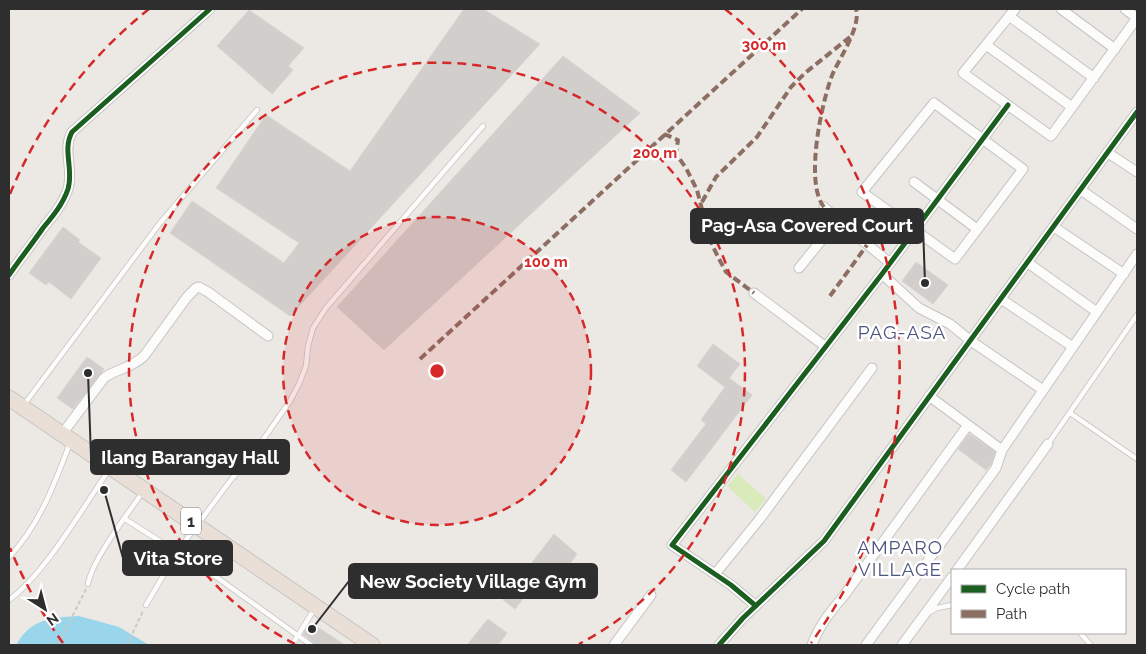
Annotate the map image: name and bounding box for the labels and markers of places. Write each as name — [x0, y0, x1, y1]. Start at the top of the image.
callout: Pag-Asa Covered Court — [691, 209, 923, 243]
centre of rings — [428, 362, 446, 380]
callout: Ilang Barangay Hall — [91, 440, 289, 474]
callout: Vita Store — [123, 541, 232, 575]
callout: New Society Village Gym — [349, 564, 597, 598]

